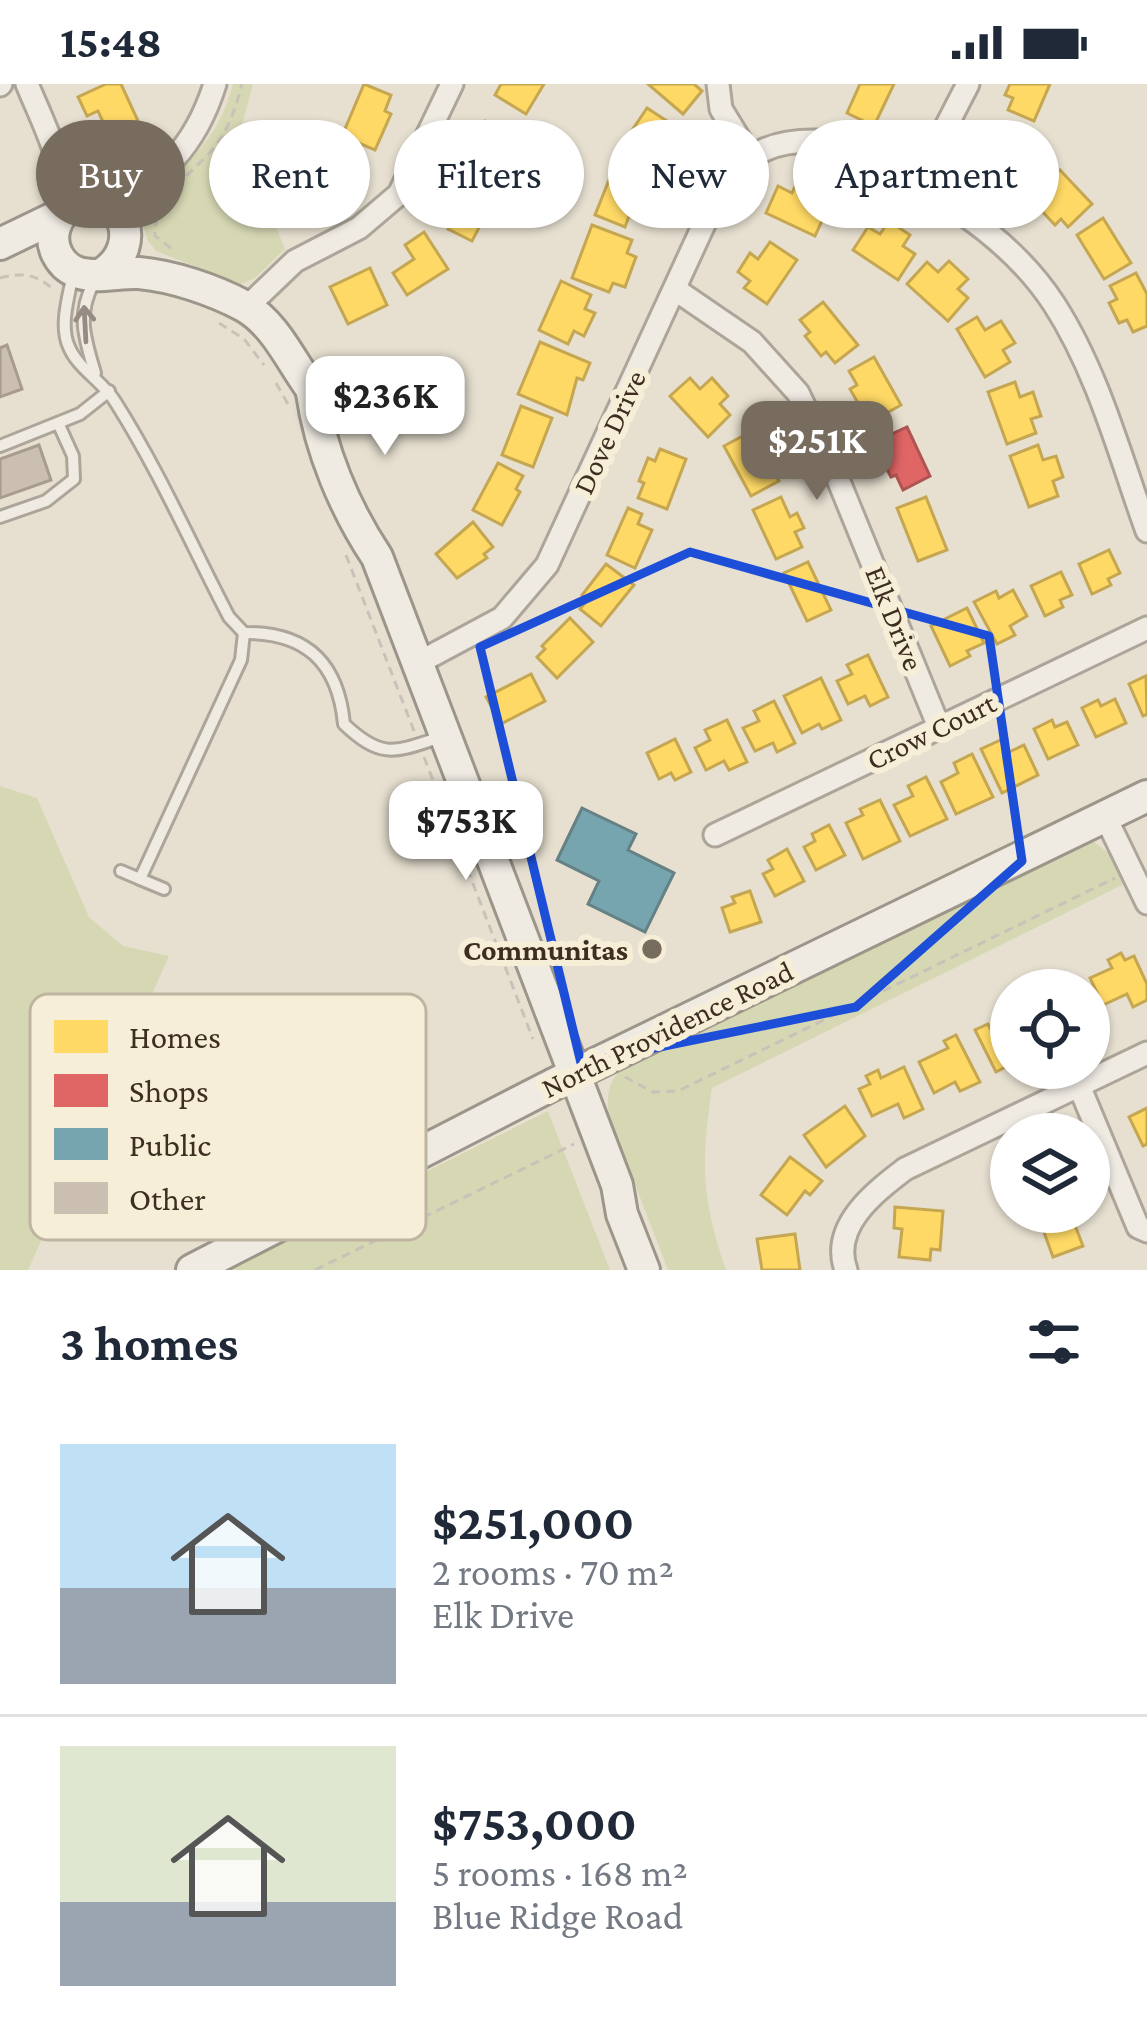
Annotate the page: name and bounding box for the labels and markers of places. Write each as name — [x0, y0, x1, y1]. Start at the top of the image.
pin: $236K — [301, 356, 469, 458]
pin: $251K — [733, 401, 901, 503]
pin: $753K — [382, 781, 550, 883]
place label: Communitas — [463, 933, 628, 966]
marker: Communitas — [639, 936, 665, 962]

